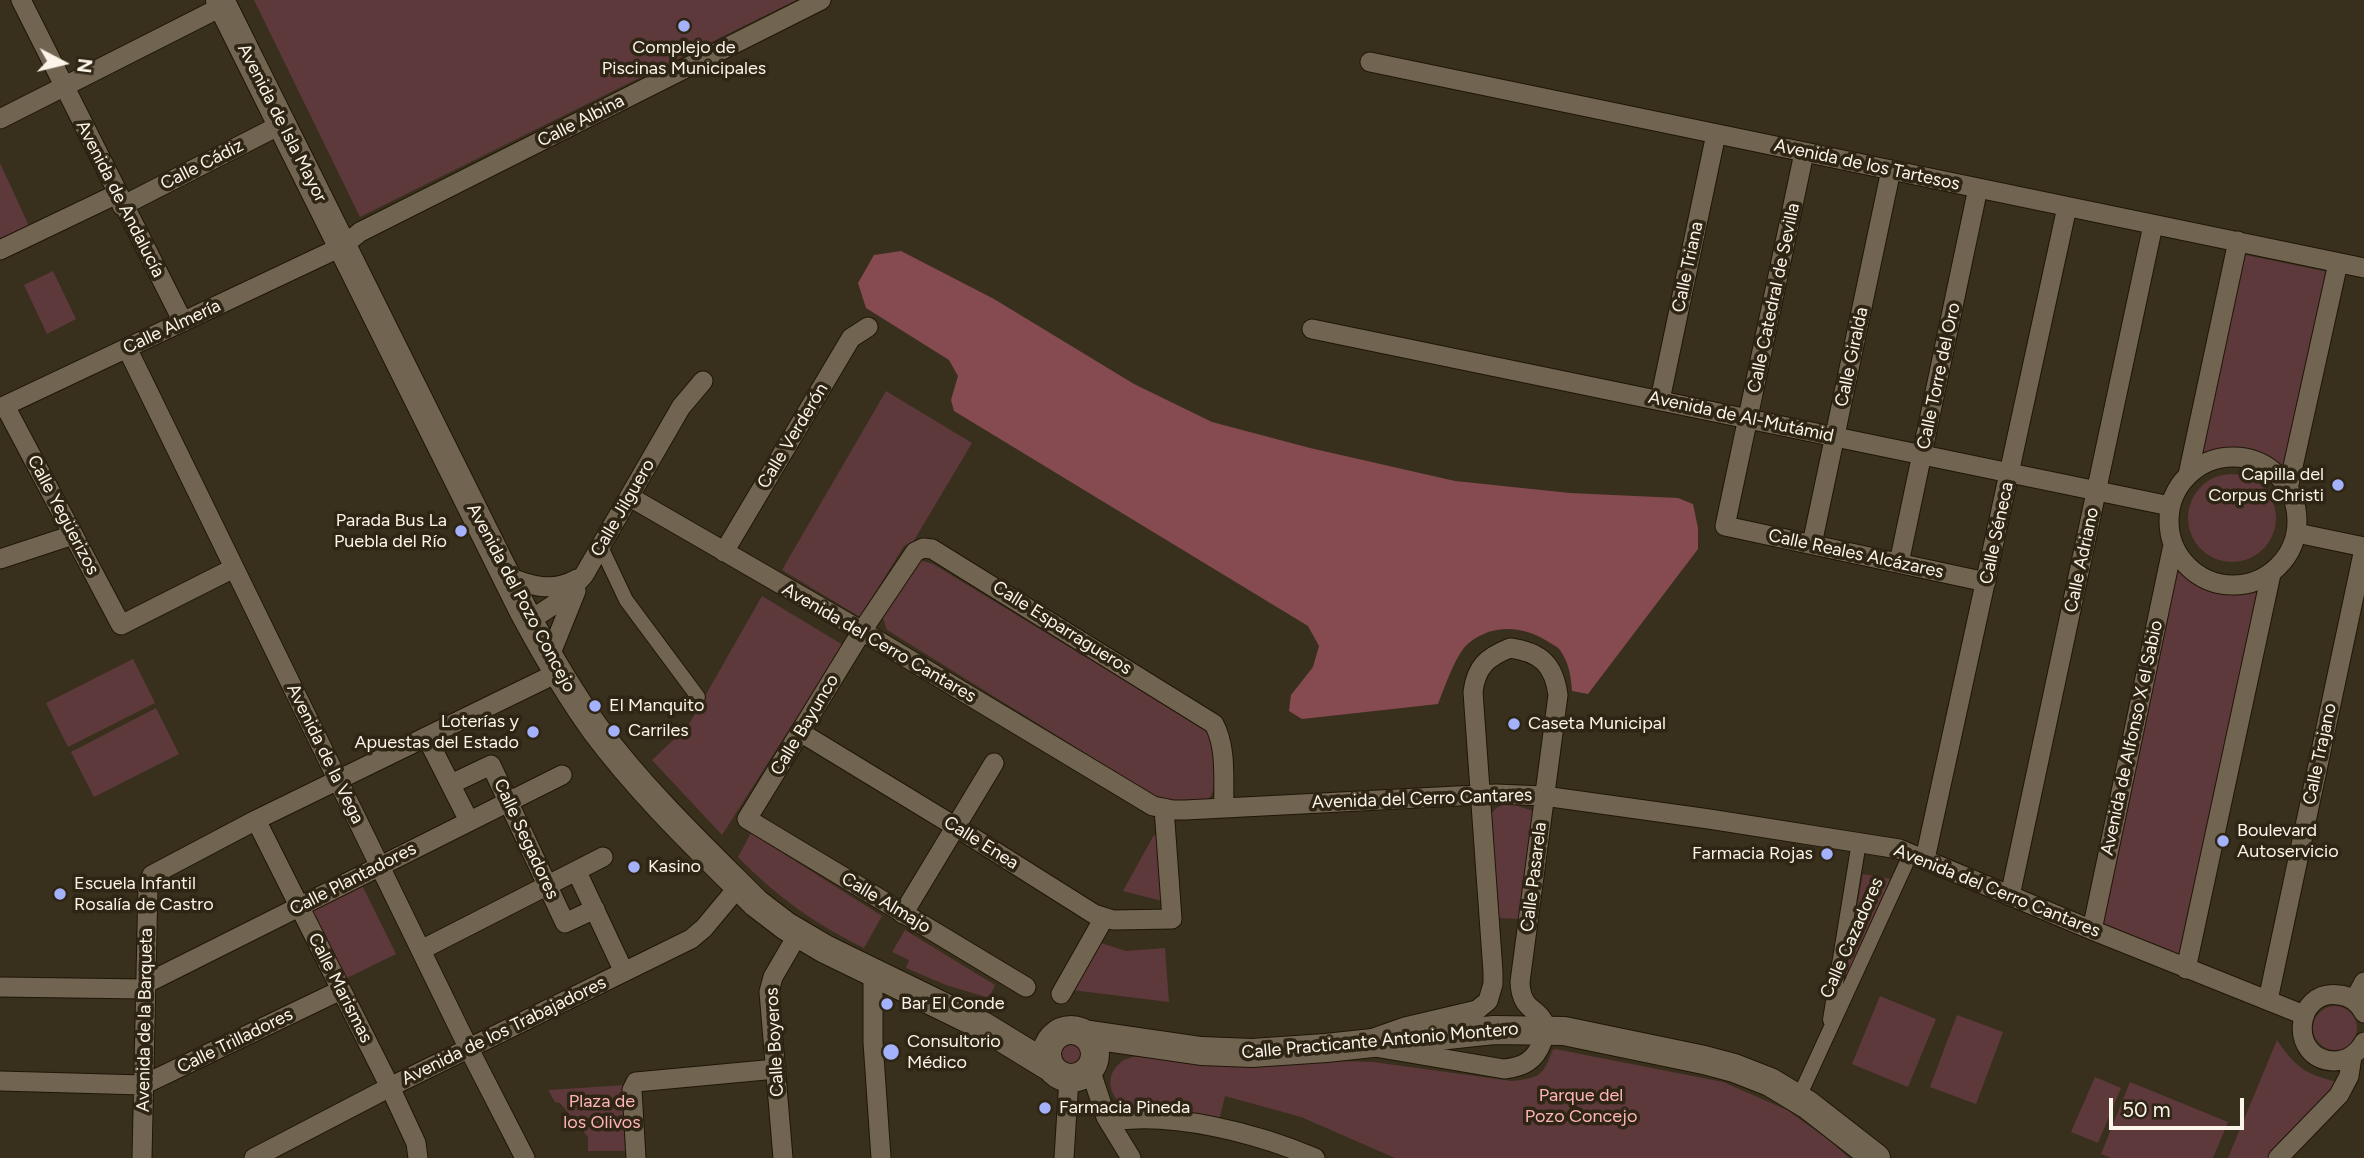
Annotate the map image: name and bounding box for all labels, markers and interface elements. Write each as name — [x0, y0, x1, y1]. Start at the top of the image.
marker: Complejo de Piscinas Municipales — [676, 18, 692, 34]
north arrow — [28, 28, 98, 98]
place label: Complejo de Piscinas Municipales — [602, 37, 766, 80]
street label: Avenida de Isla Mayor — [233, 40, 331, 206]
text: N — [72, 57, 97, 74]
street label: Calle Albina — [534, 90, 628, 152]
street label: Avenida de Andalucía — [71, 117, 169, 281]
street label: Calle Cádiz — [157, 135, 247, 195]
street label: Avenida de los Tartesos — [1772, 135, 1962, 195]
street label: Calle Catedral de Sevilla — [1743, 201, 1805, 395]
street label: Calle Triana — [1668, 220, 1708, 314]
street label: Calle Almería — [120, 295, 224, 359]
street label: Calle Torre del Oro — [1913, 301, 1965, 451]
street label: Calle Giralda — [1831, 305, 1873, 409]
street label: Calle Verderón — [753, 379, 833, 493]
street label: Avenida de Al-Mutámid — [1646, 387, 1836, 447]
street label: Calle Yegüerizos — [22, 452, 104, 578]
street label: Calle Jilguero — [586, 456, 660, 560]
place label: Capilla del Corpus Christi — [2208, 464, 2324, 506]
marker: Capilla del Corpus Christi — [2330, 477, 2346, 493]
street label: Calle Séneca — [1976, 480, 2018, 586]
street label: Avenida del Pozo Concejo — [462, 500, 580, 696]
street label: Calle Adriano — [2060, 505, 2104, 615]
place label: Parada Bus La Puebla del Río — [334, 510, 447, 552]
marker: Parada Bus La Puebla del Río — [453, 523, 469, 539]
street label: Calle Reales Alcázares — [1766, 525, 1946, 583]
street label: Calle Esparragueros — [988, 576, 1136, 680]
street label: Avenida del Cerro Cantares — [778, 579, 980, 707]
street label: Avenida de Alfonso X el Sabio — [2097, 618, 2167, 858]
street label: Calle Bayunco — [766, 671, 844, 779]
street label: Avenida de la Vega — [282, 680, 368, 828]
place label: El Manquito — [609, 695, 704, 717]
marker: El Manquito — [587, 698, 603, 714]
street label: Calle Trajano — [2299, 701, 2341, 807]
place label: Loterías y Apuestas del Estado — [354, 711, 519, 754]
place label: Caseta Municipal — [1528, 713, 1666, 735]
marker: Caseta Municipal — [1506, 716, 1522, 732]
place label: Carriles — [628, 720, 689, 742]
marker: Carriles — [606, 723, 622, 739]
marker: Loterías y Apuestas del Estado — [525, 724, 541, 740]
street label: Calle Segadores — [489, 775, 563, 903]
street label: Avenida del Cerro Cantares — [1311, 784, 1533, 814]
street label: Calle Enea — [940, 812, 1022, 874]
place label: Boulevard Autoservicio — [2237, 820, 2339, 862]
street label: Calle Pasarela — [1517, 821, 1551, 933]
marker: Boulevard Autoservicio — [2215, 833, 2231, 849]
street label: Calle Plantadores — [286, 838, 420, 920]
street label: Avenida del Cerro Cantares — [1891, 840, 2103, 942]
place label: Farmacia Rojas — [1692, 843, 1813, 865]
marker: Farmacia Rojas — [1819, 846, 1835, 862]
place label: Kasino — [648, 856, 701, 878]
marker: Kasino — [626, 859, 642, 875]
street label: Calle Almajo — [837, 868, 935, 938]
place label: Escuela Infantil Rosalía de Castro — [74, 873, 214, 916]
street label: Calle Cazadores — [1816, 874, 1888, 1002]
marker: Escuela Infantil Rosalía de Castro — [52, 886, 68, 902]
street label: Avenida de la Barqueta — [133, 928, 157, 1112]
street label: Calle Marismas — [303, 930, 377, 1046]
street label: Avenida de los Trabajadores — [398, 972, 610, 1090]
street label: Calle Boyeros — [761, 987, 789, 1097]
place label: Bar El Conde — [901, 993, 1005, 1015]
marker: Bar El Conde — [879, 996, 895, 1012]
street label: Calle Trilladores — [174, 1004, 296, 1078]
street label: Calle Practicante Antonio Montero — [1241, 1018, 1519, 1064]
place label: Consultorio Médico — [907, 1031, 1001, 1074]
marker: Consultorio Médico — [881, 1042, 901, 1062]
scale bar — [2112, 1084, 2247, 1128]
park label: Parque del Pozo Concejo — [1525, 1085, 1637, 1128]
park label: Plaza de los Olivos — [563, 1091, 641, 1134]
place label: Farmacia Pineda — [1059, 1097, 1190, 1119]
text: 50 m — [2122, 1097, 2171, 1122]
marker: Farmacia Pineda — [1037, 1100, 1053, 1116]

